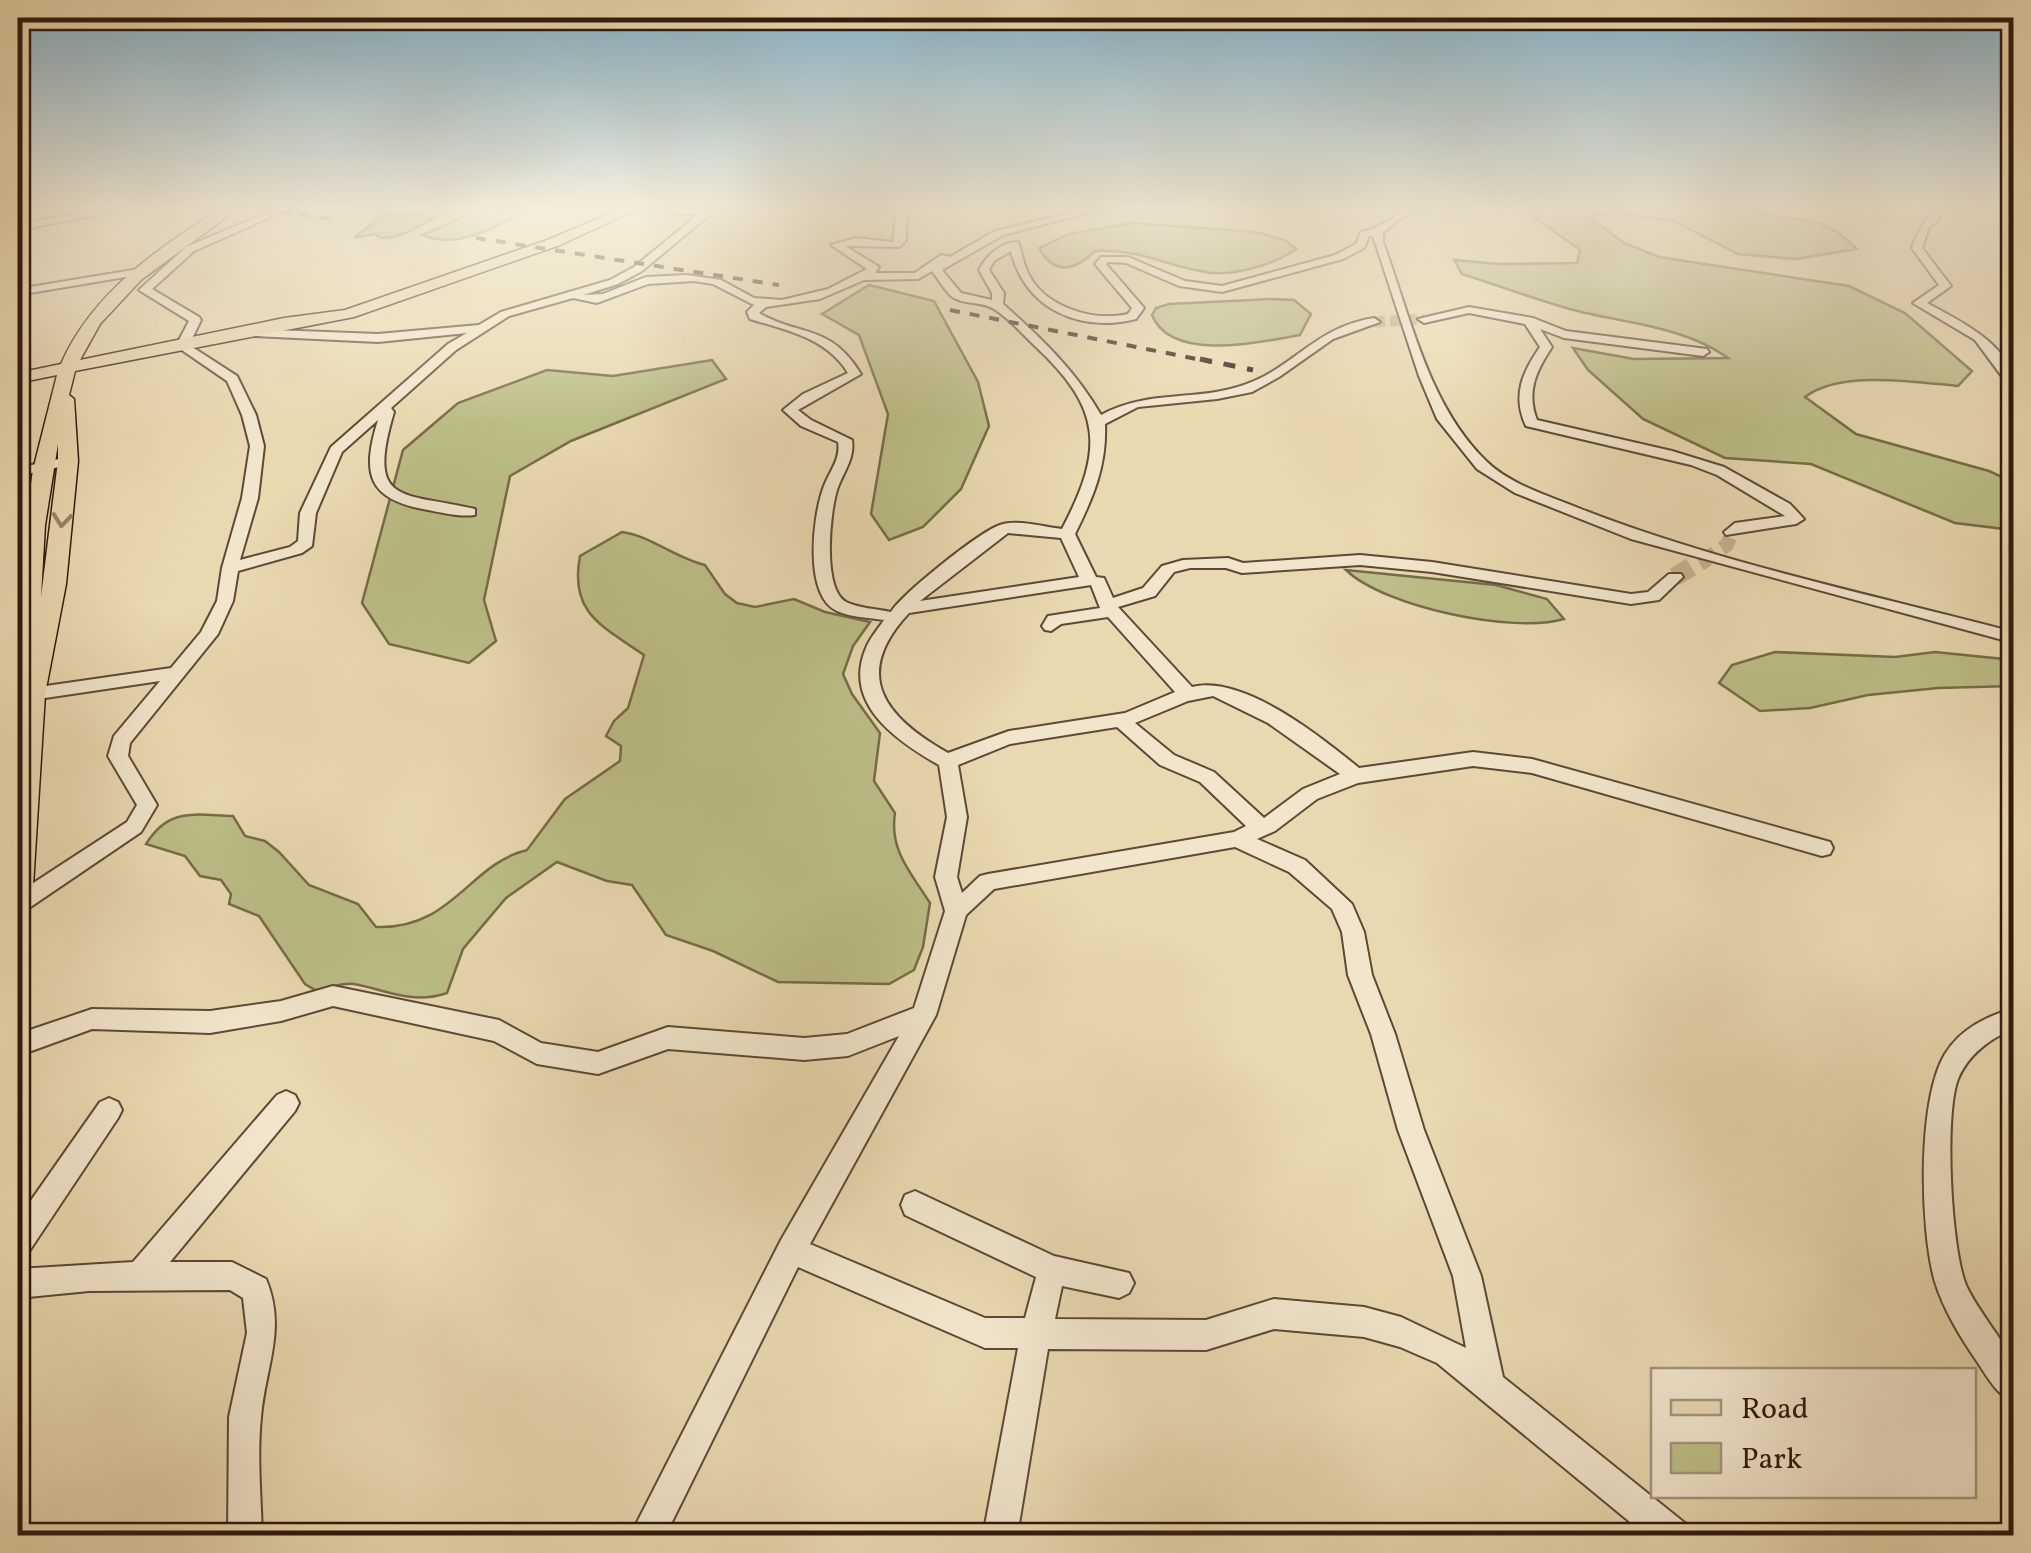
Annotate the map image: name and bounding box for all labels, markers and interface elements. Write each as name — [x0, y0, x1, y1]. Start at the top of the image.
one-way arrow — [52, 512, 73, 528]
legend — [1651, 1368, 1976, 1498]
text: Road — [1741, 1389, 1809, 1431]
text: Park — [1741, 1439, 1802, 1481]

